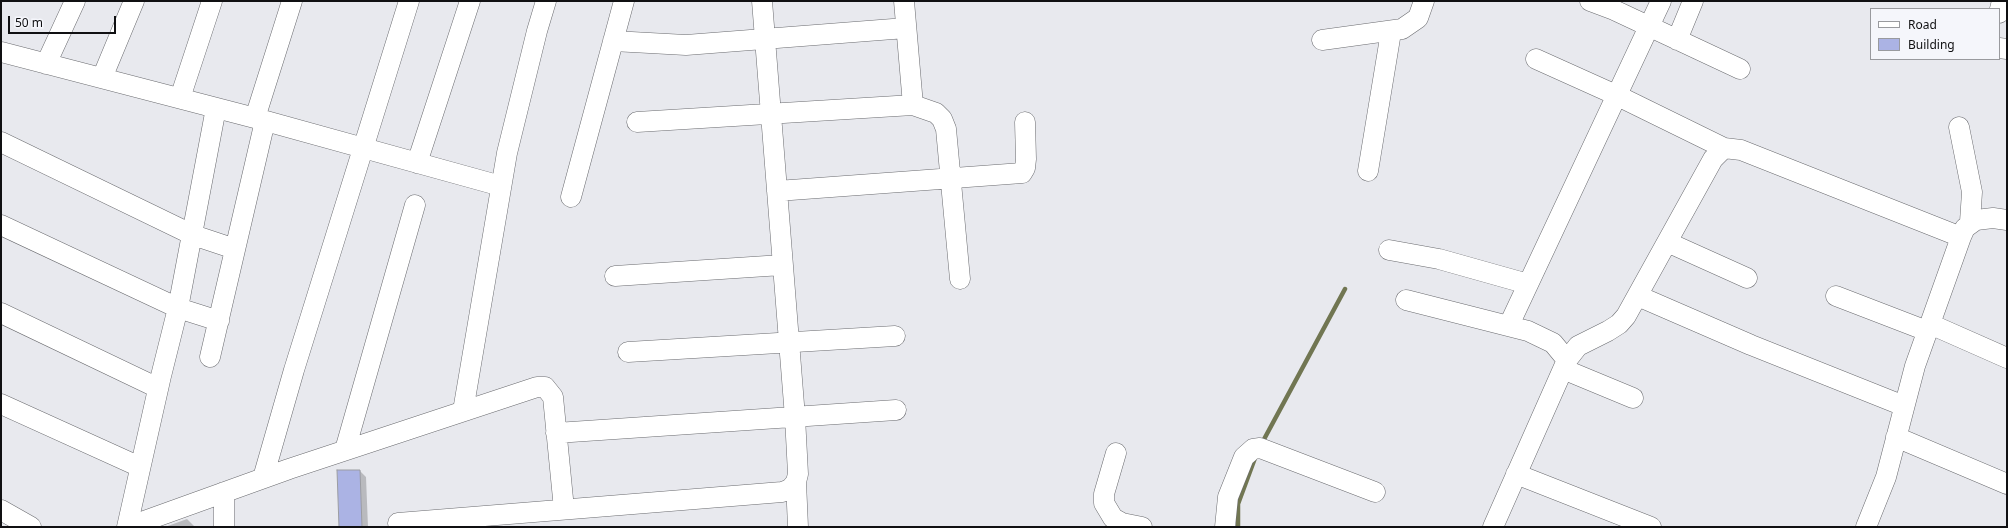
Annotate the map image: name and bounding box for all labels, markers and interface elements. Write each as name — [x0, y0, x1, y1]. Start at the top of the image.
scale bar — [10, 8, 118, 34]
legend — [1870, 8, 2000, 60]
text: 50 m — [15, 14, 43, 31]
text: Road — [1908, 16, 1937, 33]
text: Building — [1908, 36, 1955, 53]

